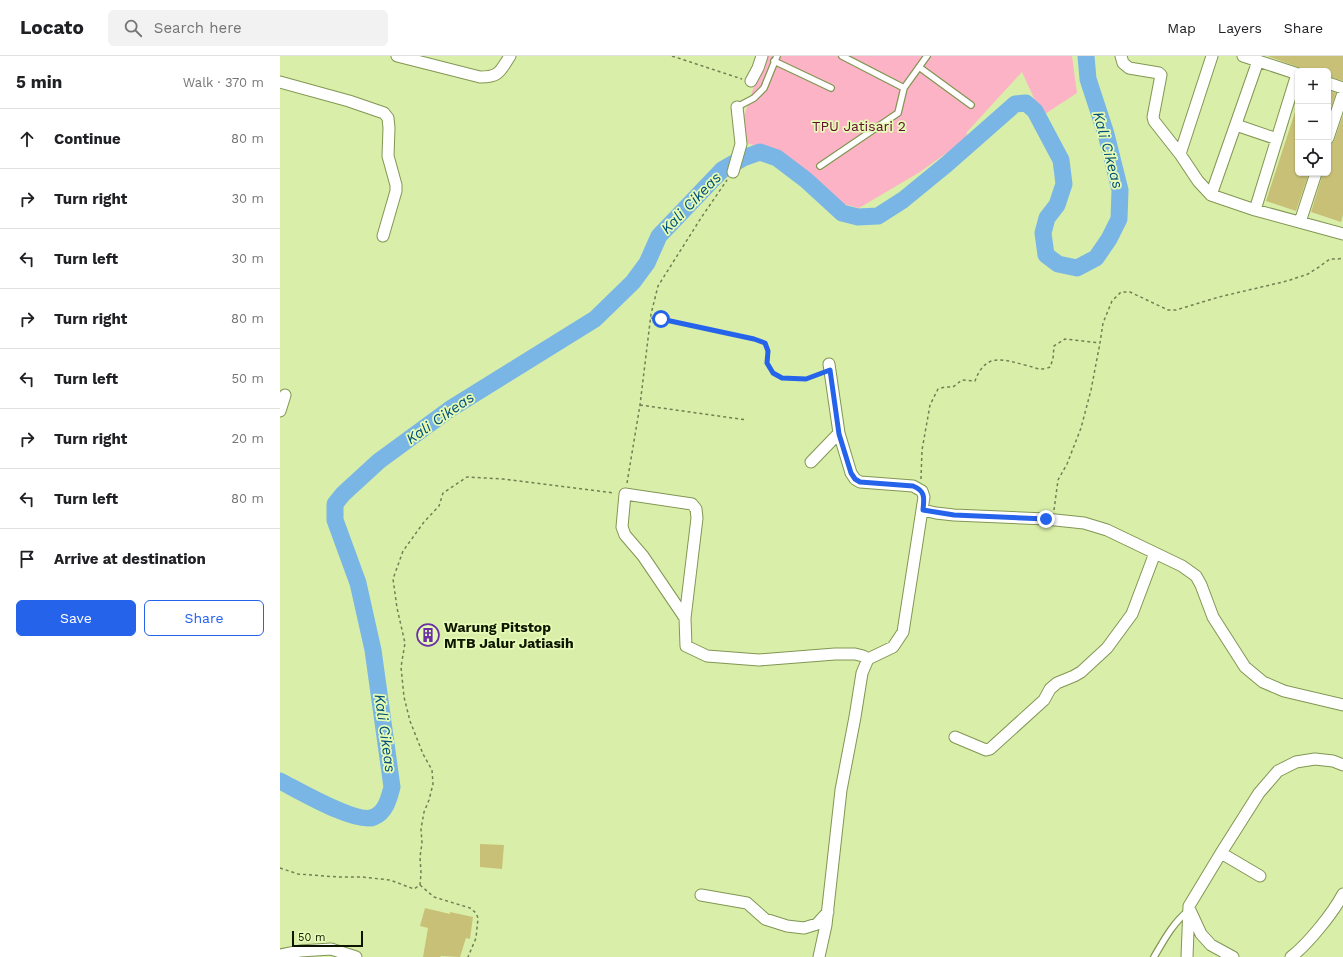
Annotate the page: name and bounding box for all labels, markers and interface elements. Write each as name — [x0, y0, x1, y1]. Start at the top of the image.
search box — [108, 10, 388, 46]
text: Locato — [20, 16, 84, 39]
icon: search — [122, 17, 144, 39]
text: Search here — [154, 19, 242, 37]
text: Map — [1167, 20, 1196, 36]
text: Layers — [1218, 20, 1262, 36]
text: Share — [1284, 20, 1323, 36]
map controls — [1295, 68, 1331, 176]
button: + — [1295, 68, 1331, 104]
text: 5 min — [16, 72, 62, 92]
text: Walk · 370 m — [183, 75, 264, 90]
button: − — [1295, 104, 1331, 140]
water label: Kali Cikeas — [1089, 110, 1127, 191]
park label: TPU Jatisari 2 — [812, 118, 906, 134]
icon: ahead — [16, 128, 38, 150]
text: Continue — [54, 130, 121, 148]
text: 80 m — [231, 131, 264, 146]
button: locate — [1295, 140, 1331, 176]
water label: Kali Cikeas — [657, 168, 725, 238]
icon: right — [16, 188, 38, 210]
text: Turn right — [54, 190, 127, 208]
text: 30 m — [232, 191, 264, 206]
icon: left — [16, 248, 38, 270]
text: Turn left — [54, 250, 118, 268]
text: 30 m — [232, 251, 264, 266]
icon: right — [16, 308, 38, 330]
text: Turn right — [54, 310, 127, 328]
route start — [652, 310, 670, 328]
text: 80 m — [231, 311, 264, 326]
icon: left — [16, 368, 38, 390]
text: Turn left — [54, 370, 118, 388]
text: 50 m — [232, 371, 264, 386]
water label: Kali Cikeas — [403, 388, 478, 448]
icon: right — [16, 428, 38, 450]
text: Turn right — [54, 430, 127, 448]
text: 20 m — [232, 431, 264, 446]
icon: left — [16, 488, 38, 510]
text: Turn left — [54, 490, 118, 508]
text: 80 m — [231, 491, 264, 506]
route end — [1037, 510, 1055, 528]
icon: arrive — [16, 548, 38, 570]
text: Arrive at destination — [54, 550, 206, 568]
button: Save — [16, 600, 136, 636]
button: Share — [144, 600, 264, 636]
place label: Warung Pitstop MTB Jalur Jatiasih — [444, 619, 574, 651]
building icon: Warung Pitstop MTB Jalur Jatiasih — [415, 622, 441, 648]
water label: Kali Cikeas — [371, 693, 399, 774]
scale bar — [292, 929, 363, 948]
text: 50 m — [298, 931, 325, 944]

